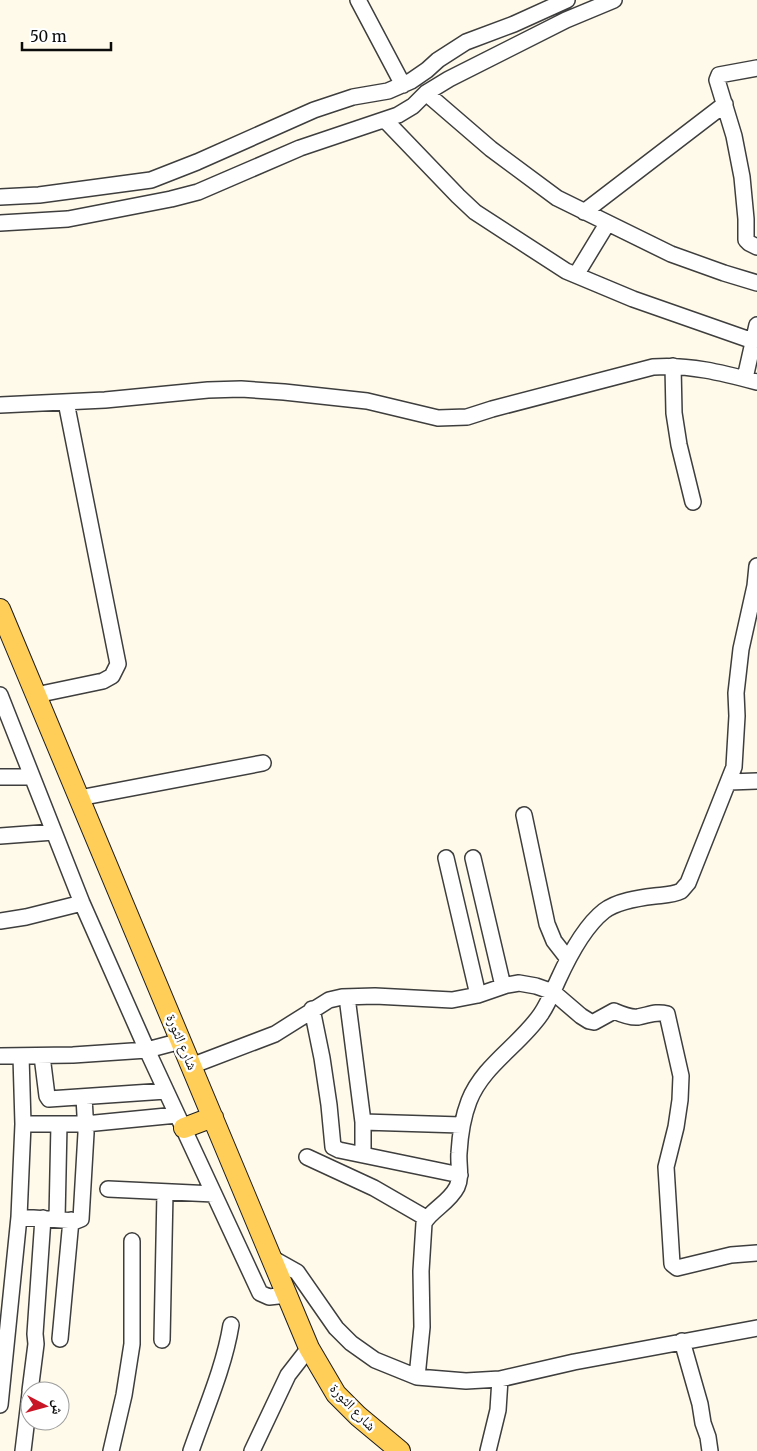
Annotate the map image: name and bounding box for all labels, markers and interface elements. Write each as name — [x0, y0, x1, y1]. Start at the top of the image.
scale bar — [22, 20, 111, 52]
text: 50 m — [30, 27, 67, 46]
street label: شارع الثورة — [161, 1011, 202, 1073]
street label: شارع الثورة — [325, 1380, 380, 1435]
north arrow — [20, 1381, 70, 1431]
text: ش — [48, 1399, 68, 1416]

